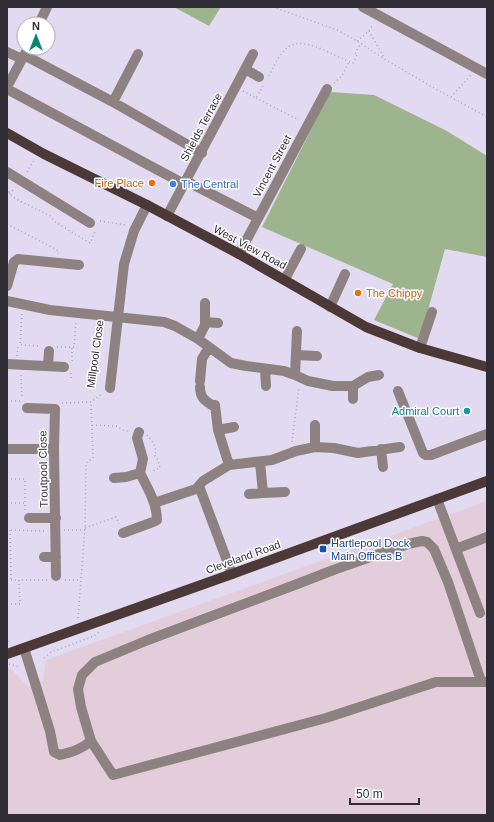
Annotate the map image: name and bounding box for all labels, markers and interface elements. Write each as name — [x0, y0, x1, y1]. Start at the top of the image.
north arrow — [16, 16, 56, 56]
text: N — [32, 20, 40, 32]
street label: Shields Terrace — [178, 91, 224, 163]
street label: Vincent Street — [251, 133, 293, 199]
place label: Fire Place — [94, 177, 144, 189]
marker: Fire Place — [147, 178, 157, 188]
place label: The Central — [181, 178, 238, 190]
marker: The Central — [168, 179, 178, 189]
street label: West View Road — [211, 223, 289, 271]
place label: The Chippy — [366, 287, 423, 299]
marker: The Chippy — [353, 288, 363, 298]
street label: Millpool Close — [84, 319, 106, 389]
place label: Admiral Court — [392, 405, 459, 417]
marker: Admiral Court — [462, 406, 472, 416]
street label: Troutpool Close — [36, 430, 50, 508]
place label: Hartlepool Dock Main Offices B — [331, 537, 410, 562]
street label: Cleveland Road — [204, 538, 282, 576]
marker: Hartlepool Dock Main Offices B — [318, 544, 328, 554]
scale bar — [350, 780, 419, 806]
text: 50 m — [356, 787, 383, 801]

